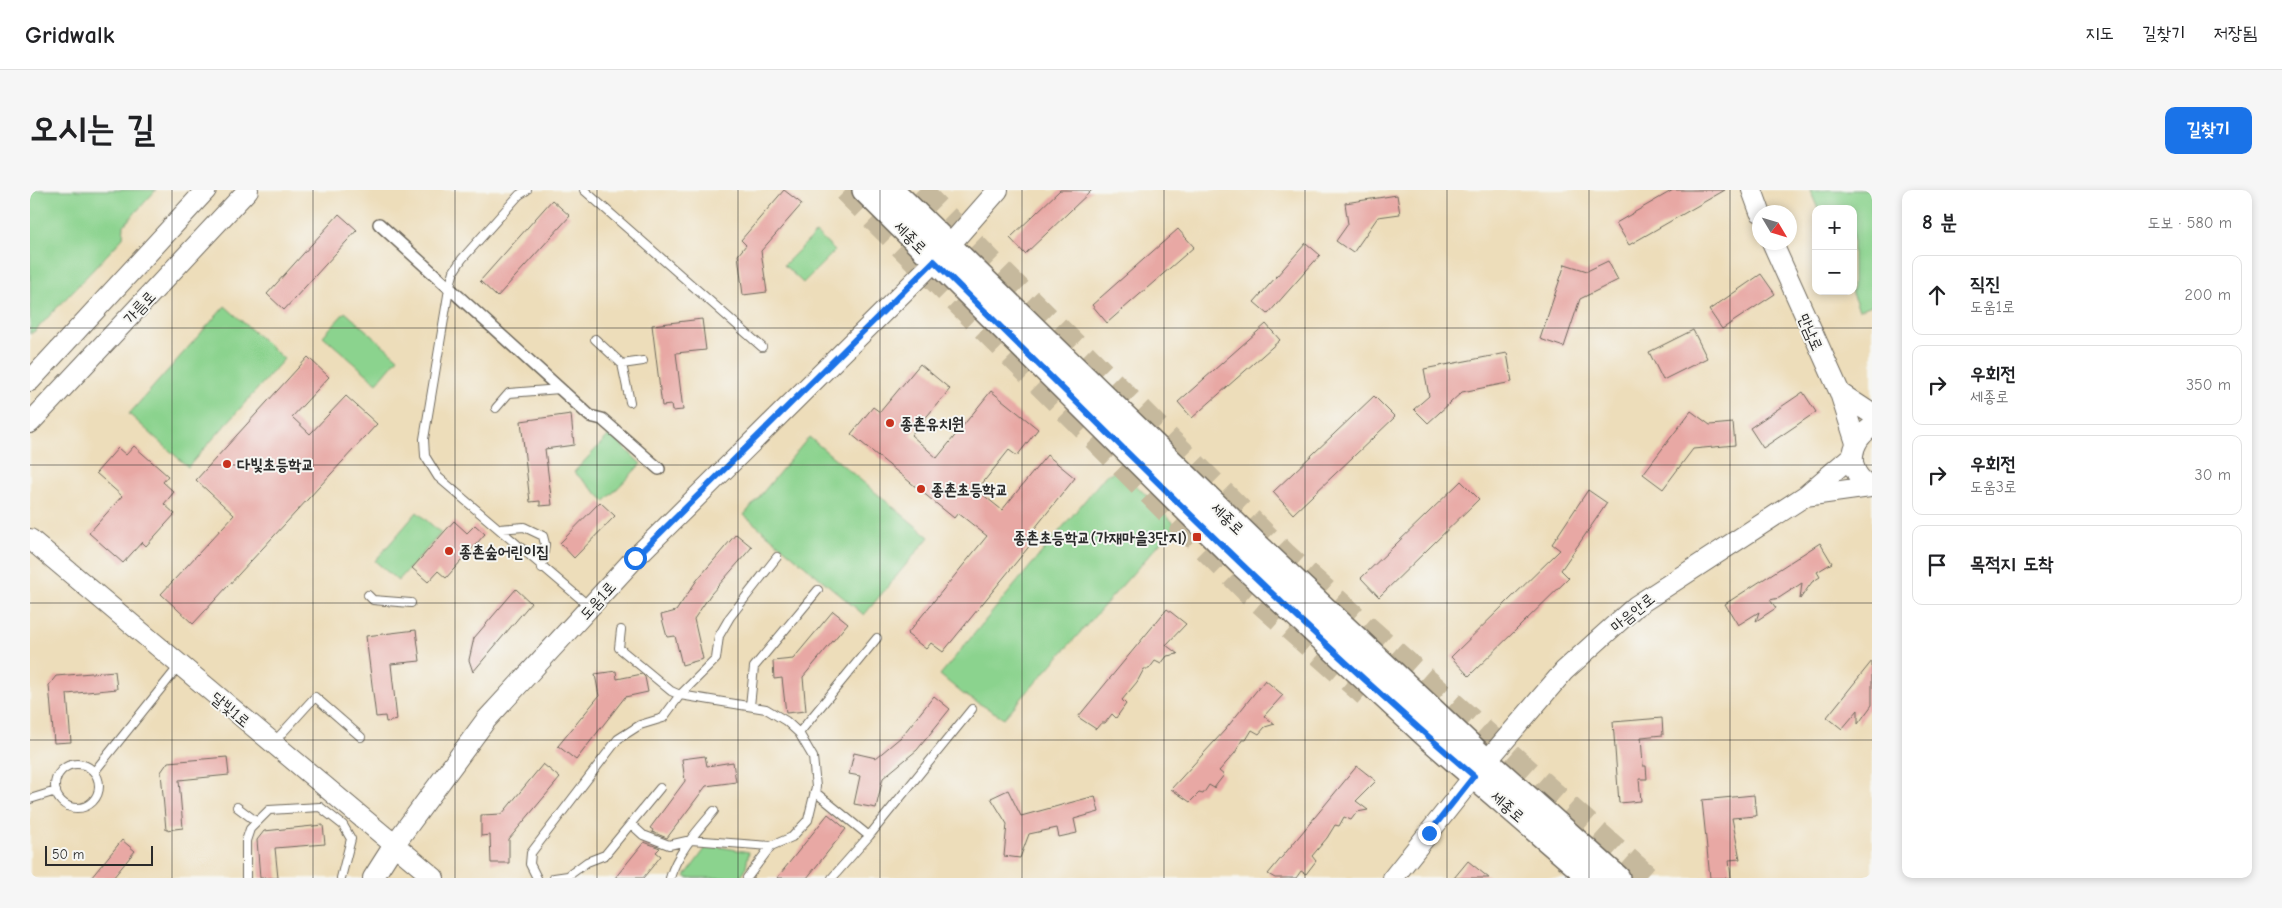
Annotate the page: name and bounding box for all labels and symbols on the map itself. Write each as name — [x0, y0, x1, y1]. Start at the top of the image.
north arrow — [1752, 205, 1797, 250]
street label: 세종로 — [890, 218, 930, 258]
street label: 가름로 — [120, 287, 159, 328]
street label: 만남로 — [1794, 311, 1826, 354]
place label: 종촌유치원 — [900, 415, 965, 433]
marker: 종촌유치원 — [884, 417, 896, 429]
place label: 다빛초등학교 — [237, 456, 314, 474]
marker: 다빛초등학교 — [221, 458, 233, 470]
place label: 종촌초등학교 — [931, 481, 1008, 499]
marker: 종촌초등학교 — [915, 483, 927, 495]
street label: 세종로 — [1207, 499, 1247, 539]
place label: 종촌초등학교(가재마을3단지) — [1013, 529, 1187, 547]
marker: 종촌초등학교(가재마을3단지) — [1191, 531, 1203, 543]
place label: 종촌숲어린이집 — [459, 543, 549, 561]
marker: 종촌숲어린이집 — [443, 545, 455, 557]
route start — [624, 547, 647, 570]
street label: 도움1로 — [576, 578, 619, 623]
street label: 마음안로 — [1607, 590, 1658, 636]
street label: 달빛1로 — [207, 688, 253, 731]
street label: 세종로 — [1487, 787, 1528, 826]
route end — [1418, 822, 1441, 845]
scale bar — [45, 843, 152, 866]

